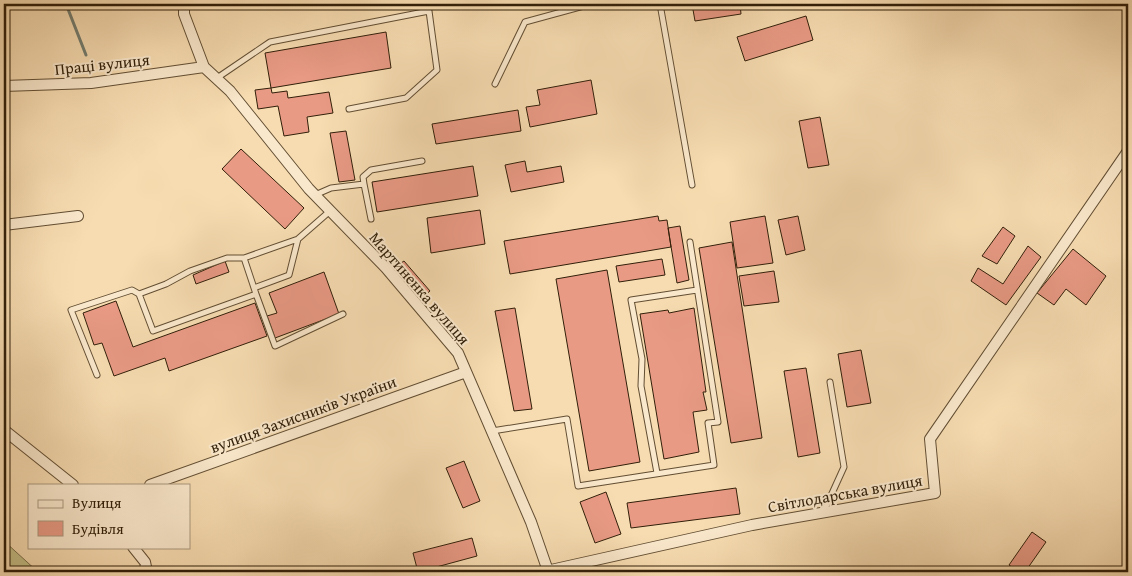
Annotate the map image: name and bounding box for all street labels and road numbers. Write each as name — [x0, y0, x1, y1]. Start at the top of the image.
street label: Праці вулиця — [53, 47, 151, 81]
street label: Мартиненка вулиця — [364, 226, 476, 350]
street label: вулиця Захисників України — [206, 369, 400, 459]
street label: Світлодарська вулиця — [766, 468, 924, 518]

